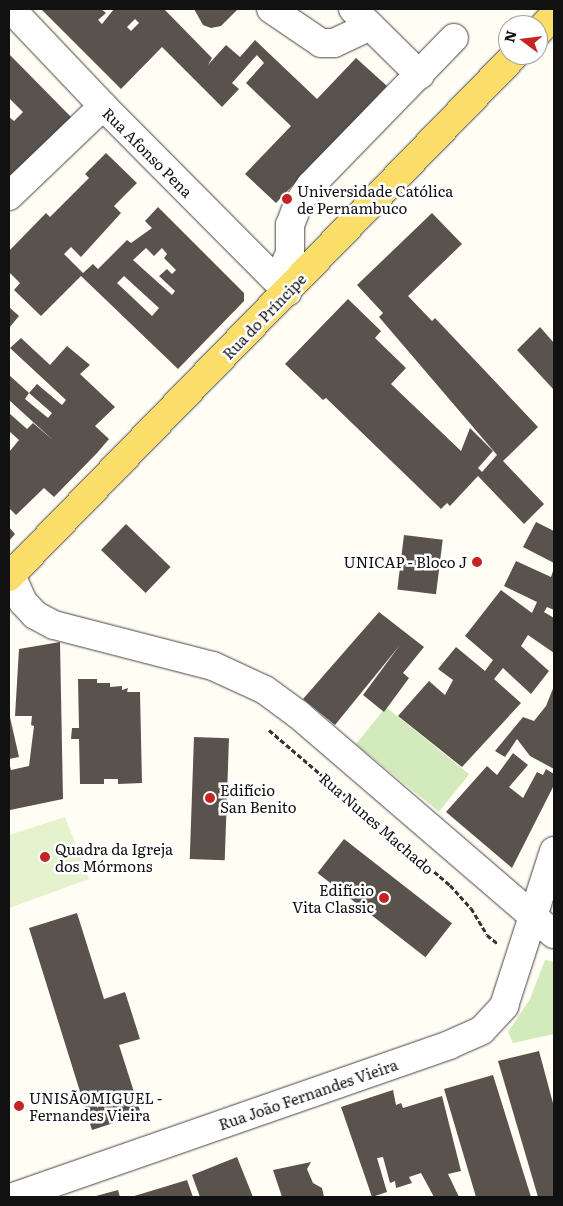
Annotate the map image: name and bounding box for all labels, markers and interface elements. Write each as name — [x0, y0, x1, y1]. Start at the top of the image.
north arrow — [498, 15, 548, 65]
text: N — [498, 28, 521, 45]
street label: Rua Afonso Pena — [100, 104, 196, 200]
place label: Universidade Católica de Pernambuco — [297, 181, 453, 216]
marker: Universidade Católica de Pernambuco — [281, 193, 293, 205]
street label: Rua do Príncipe — [219, 269, 309, 363]
place label: UNICAP - Bloco J — [344, 553, 467, 571]
marker: UNICAP - Bloco J — [471, 556, 483, 568]
street label: Rua Nunes Machado — [316, 769, 438, 877]
place label: Edifício San Benito — [220, 780, 296, 815]
marker: Edifício San Benito — [204, 792, 216, 804]
place label: Quadra da Igreja dos Mórmons — [55, 839, 173, 874]
marker: Quadra da Igreja dos Mórmons — [39, 851, 51, 863]
place label: Edifício Vita Classic — [292, 880, 374, 915]
marker: Edifício Vita Classic — [378, 892, 390, 904]
street label: Rua João Fernandes Vieira — [216, 1055, 400, 1133]
place label: UNISÃOMIGUEL - Fernandes Vieira — [29, 1088, 162, 1123]
marker: UNISÃOMIGUEL - Fernandes Vieira — [13, 1100, 25, 1112]

